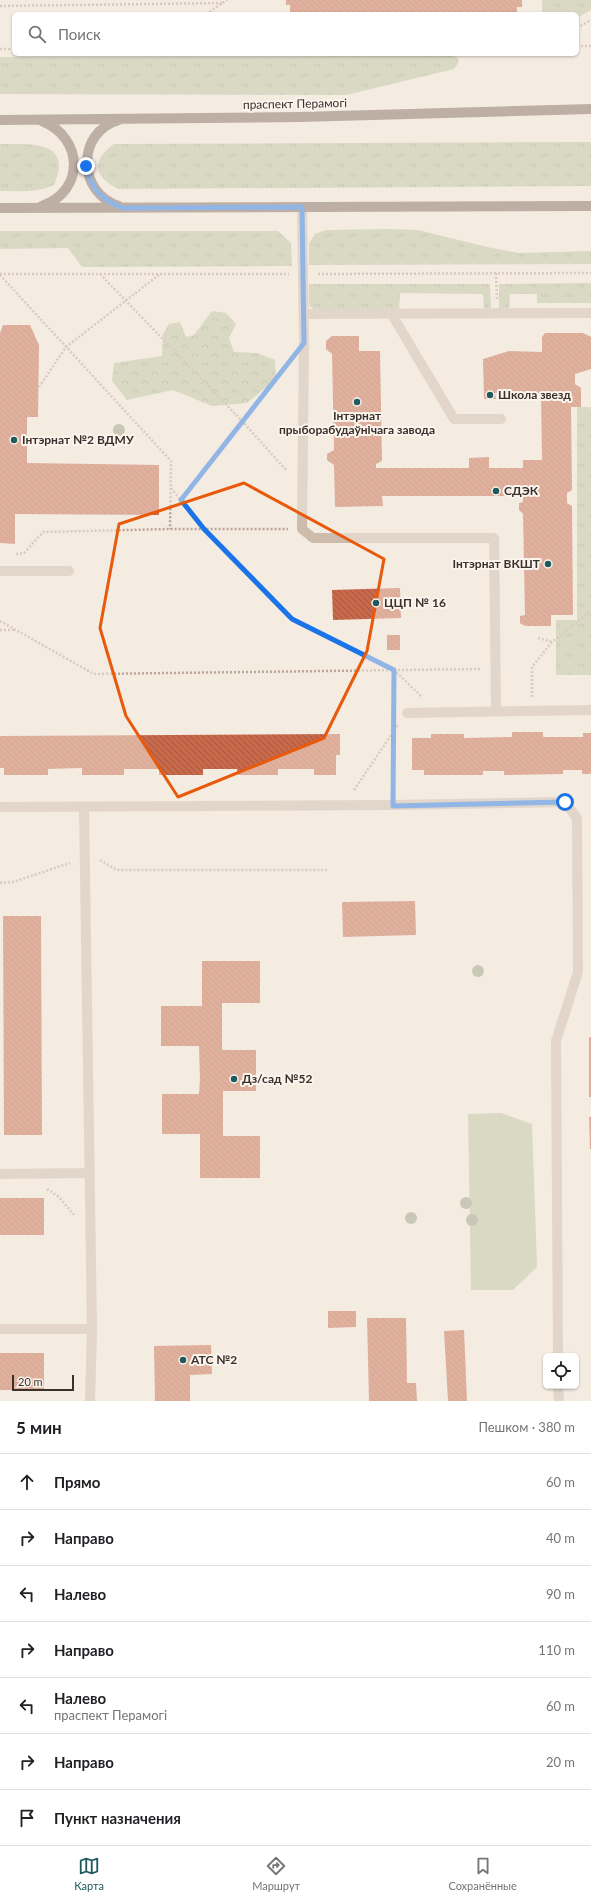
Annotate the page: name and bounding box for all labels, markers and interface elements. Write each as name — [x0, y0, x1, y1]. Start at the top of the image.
search box — [12, 12, 579, 56]
icon: search — [26, 23, 48, 45]
text: Поиск — [58, 25, 101, 43]
street label: праспект Перамогі — [243, 95, 347, 112]
route end — [77, 157, 95, 175]
place label: Школа звезд — [498, 387, 571, 402]
marker: Школа звезд — [485, 390, 495, 400]
marker: Інтэрнат прыборабудаўнічага завода — [352, 397, 362, 407]
place label: Інтэрнат прыборабудаўнічага завода — [279, 408, 435, 437]
place label: Інтэрнат №2 ВДМУ — [22, 432, 134, 447]
marker: Інтэрнат №2 ВДМУ — [9, 435, 19, 445]
place label: СДЭК — [504, 483, 539, 498]
marker: СДЭК — [491, 486, 501, 496]
place label: Інтэрнат ВКШТ — [453, 556, 541, 571]
marker: Інтэрнат ВКШТ — [543, 559, 553, 569]
place label: ЦЦП № 16 — [384, 595, 446, 610]
marker: ЦЦП № 16 — [371, 598, 381, 608]
route start — [556, 793, 574, 811]
place label: Дз/сад №52 — [242, 1071, 313, 1086]
marker: Дз/сад №52 — [229, 1074, 239, 1084]
place label: АТС №2 — [190, 1352, 237, 1367]
map controls — [543, 1353, 579, 1389]
button: locate — [543, 1353, 579, 1389]
marker: АТС №2 — [178, 1355, 188, 1365]
scale bar — [12, 1373, 74, 1392]
text: 20 m — [18, 1375, 43, 1388]
text: 5 мин — [16, 1417, 62, 1438]
text: Пешком · 380 m — [478, 1419, 575, 1435]
icon: ahead — [16, 1471, 38, 1493]
text: Прямо — [54, 1473, 100, 1491]
text: 60 m — [546, 1474, 575, 1490]
icon: right — [16, 1527, 38, 1549]
text: Направо — [54, 1529, 114, 1547]
text: 40 m — [546, 1530, 575, 1546]
icon: left — [16, 1583, 38, 1605]
text: Налево — [54, 1585, 106, 1603]
text: 90 m — [546, 1586, 575, 1602]
icon: right — [16, 1639, 38, 1661]
text: Направо — [54, 1641, 114, 1659]
text: 110 m — [538, 1642, 575, 1658]
text: Налево — [54, 1689, 106, 1707]
icon: left — [16, 1695, 38, 1717]
text: 60 m — [546, 1698, 575, 1714]
text: праспект Перамогі — [54, 1707, 167, 1723]
icon: right — [16, 1751, 38, 1773]
text: Направо — [54, 1753, 114, 1771]
text: 20 m — [546, 1754, 575, 1770]
icon: arrive — [16, 1807, 38, 1829]
text: Пункт назначения — [54, 1809, 181, 1827]
tab: Карта — [74, 1855, 104, 1892]
tab: Маршрут — [252, 1855, 300, 1892]
tab: Сохранённые — [448, 1855, 517, 1892]

